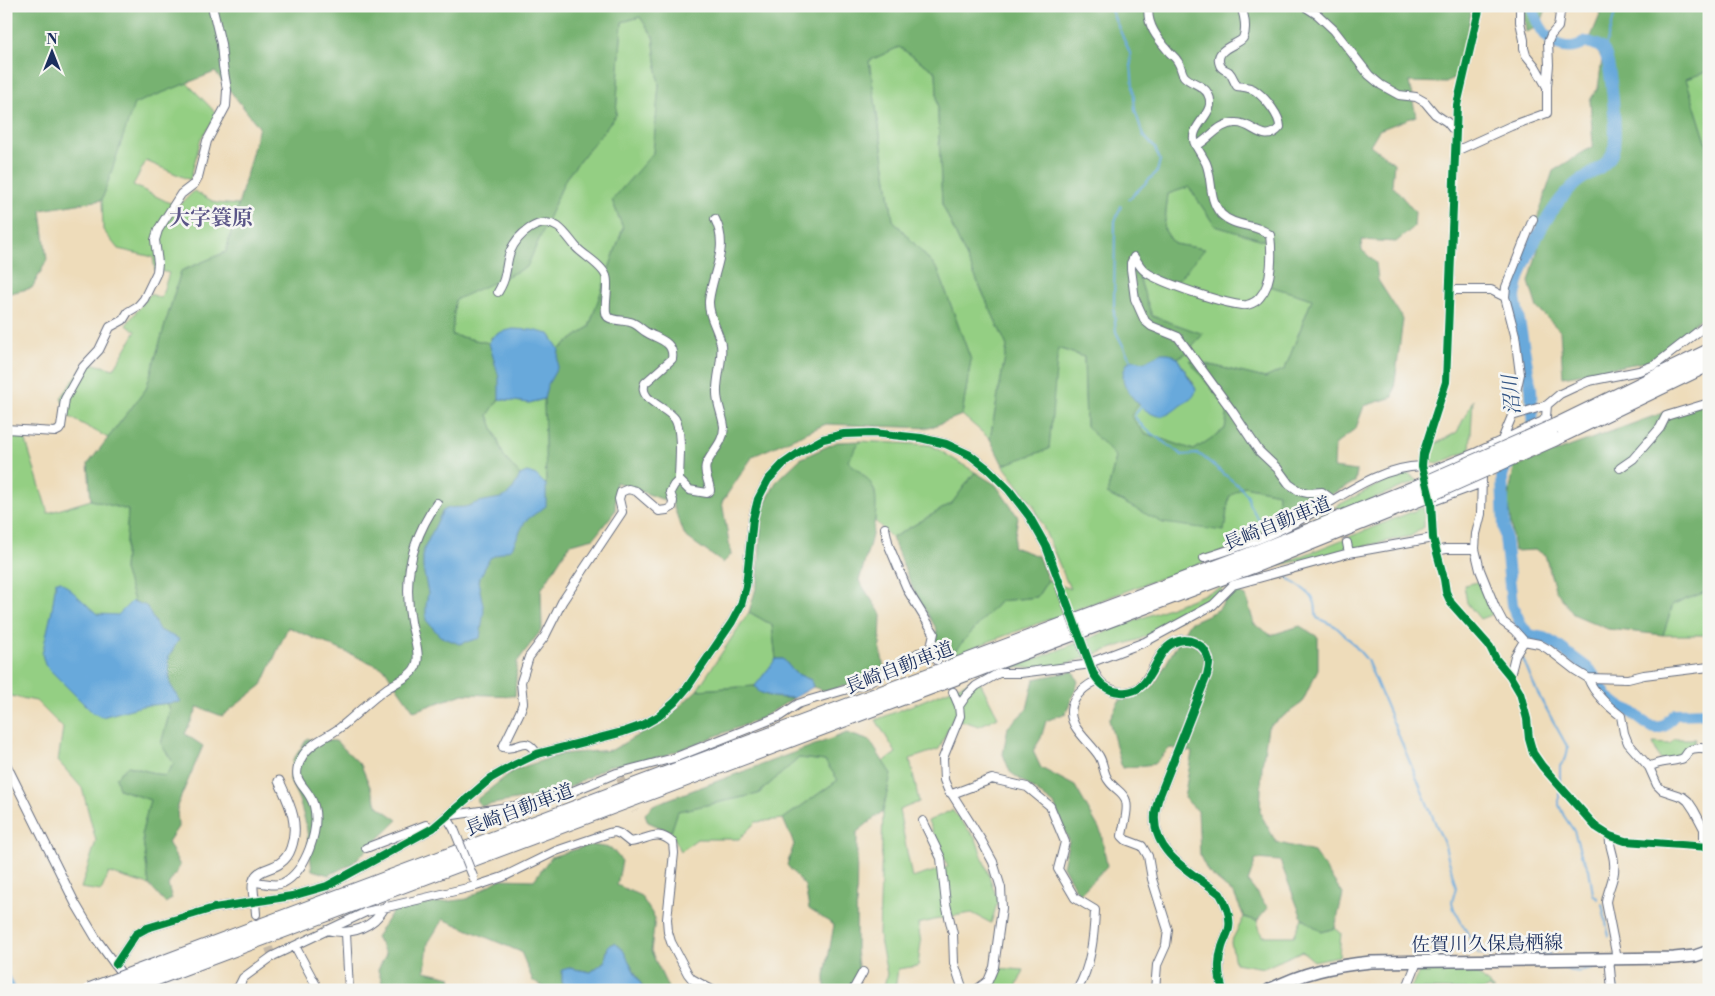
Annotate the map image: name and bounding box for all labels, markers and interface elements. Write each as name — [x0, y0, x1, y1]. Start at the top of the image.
north arrow — [28, 28, 78, 78]
text: N — [46, 31, 58, 49]
district label: 大字簑原 — [169, 206, 253, 232]
water label: 沼川 — [1498, 372, 1527, 416]
street label: 長崎自動車道 — [1220, 491, 1335, 556]
street label: 長崎自動車道 — [842, 636, 957, 700]
street label: 長崎自動車道 — [462, 778, 577, 842]
street label: 佐賀川久保鳥栖線 — [1411, 931, 1563, 957]

